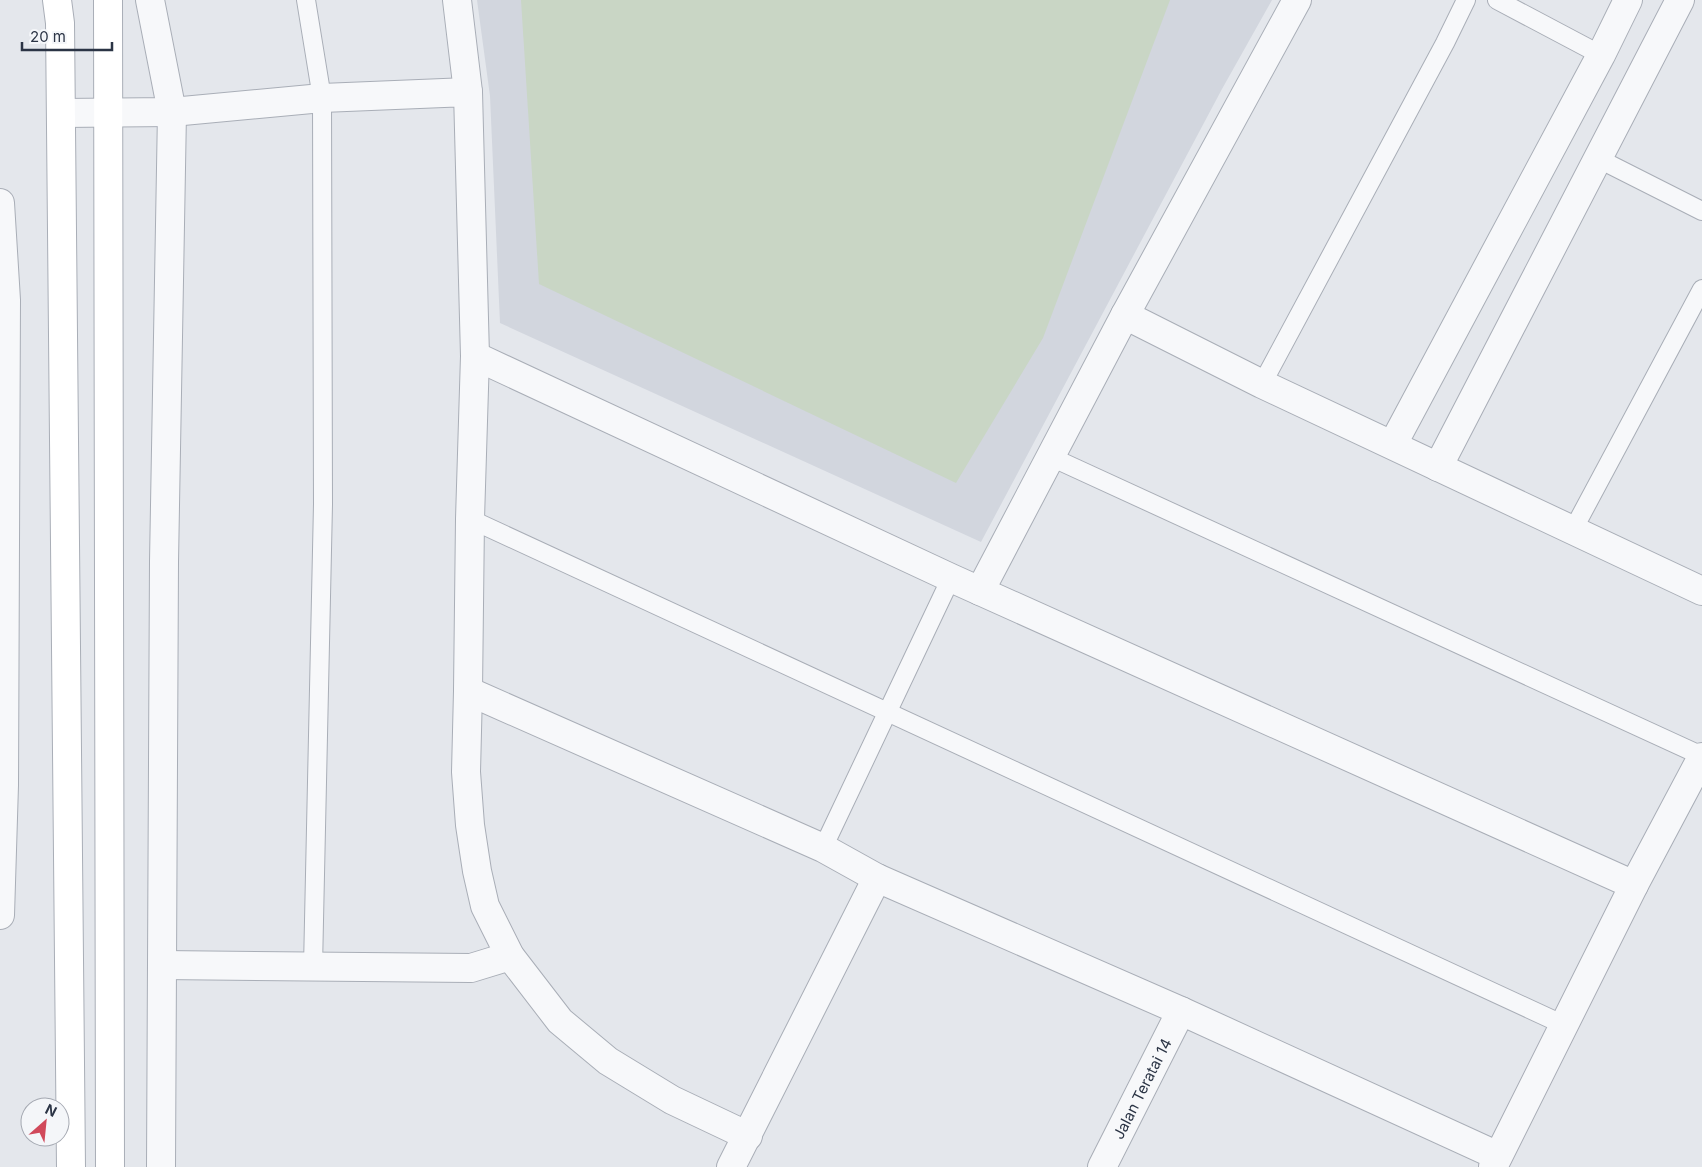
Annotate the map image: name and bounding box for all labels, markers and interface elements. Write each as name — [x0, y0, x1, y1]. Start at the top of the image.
scale bar — [22, 20, 112, 52]
text: 20 m — [30, 27, 66, 46]
street label: Jalan Teratai 14 — [1108, 1035, 1175, 1142]
north arrow — [20, 1097, 70, 1147]
text: N — [43, 1100, 60, 1120]

